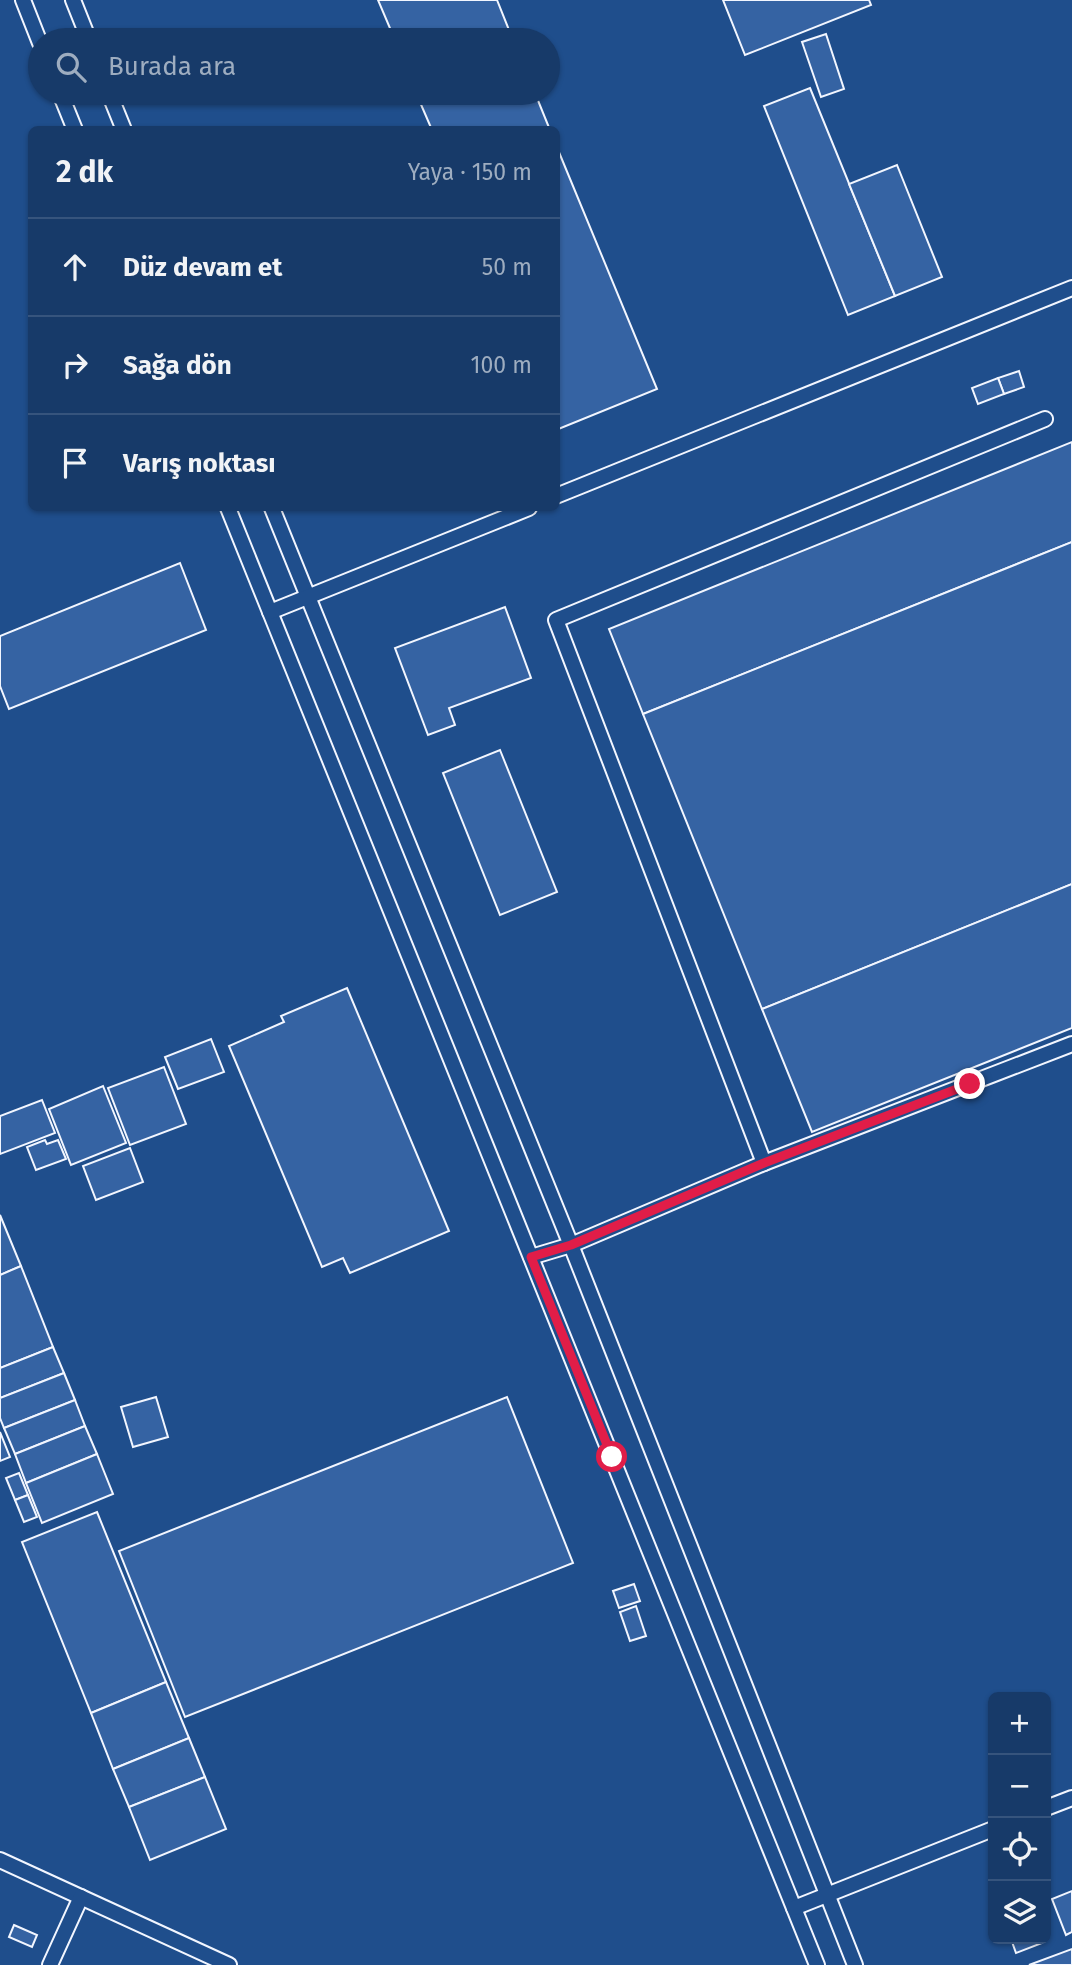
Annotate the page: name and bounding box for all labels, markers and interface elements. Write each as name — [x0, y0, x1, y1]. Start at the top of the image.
search box — [28, 28, 560, 105]
icon: search — [52, 48, 90, 86]
text: Burada ara — [108, 51, 236, 82]
text: 2 dk — [56, 154, 113, 190]
text: Yaya · 150 m — [408, 158, 532, 186]
icon: ahead — [56, 248, 94, 286]
text: Düz devam et — [123, 252, 282, 283]
text: 50 m — [482, 253, 532, 281]
icon: right — [56, 346, 94, 384]
text: Sağa dön — [123, 350, 232, 381]
text: 100 m — [471, 351, 532, 379]
icon: arrive — [56, 444, 94, 482]
text: Varış noktası — [123, 448, 276, 479]
route end — [954, 1068, 985, 1099]
route start — [596, 1441, 627, 1472]
map controls — [988, 1692, 1051, 1944]
button: + — [988, 1692, 1051, 1755]
button: − — [988, 1755, 1051, 1818]
button: locate — [988, 1818, 1051, 1881]
button: layers — [988, 1881, 1051, 1944]

